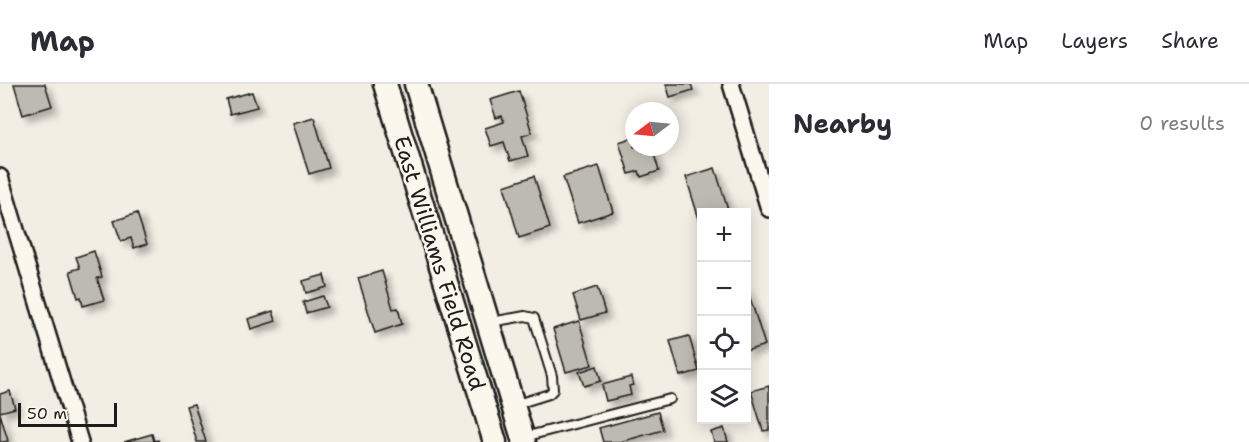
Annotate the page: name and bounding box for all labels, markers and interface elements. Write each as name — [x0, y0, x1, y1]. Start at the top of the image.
text: Map — [30, 22, 95, 60]
text: Map — [983, 27, 1028, 55]
text: Layers — [1061, 27, 1128, 55]
text: Share — [1161, 27, 1219, 55]
north arrow — [625, 102, 679, 156]
text: Nearby — [793, 106, 892, 141]
text: 0 results — [1139, 110, 1225, 136]
street label: East Williams Field Road — [387, 132, 492, 394]
map controls — [697, 208, 751, 424]
button: + — [697, 208, 751, 262]
button: − — [697, 262, 751, 316]
button: locate — [697, 316, 751, 370]
button: layers — [697, 370, 751, 424]
scale bar — [18, 400, 117, 428]
text: 50 m — [27, 403, 67, 424]

